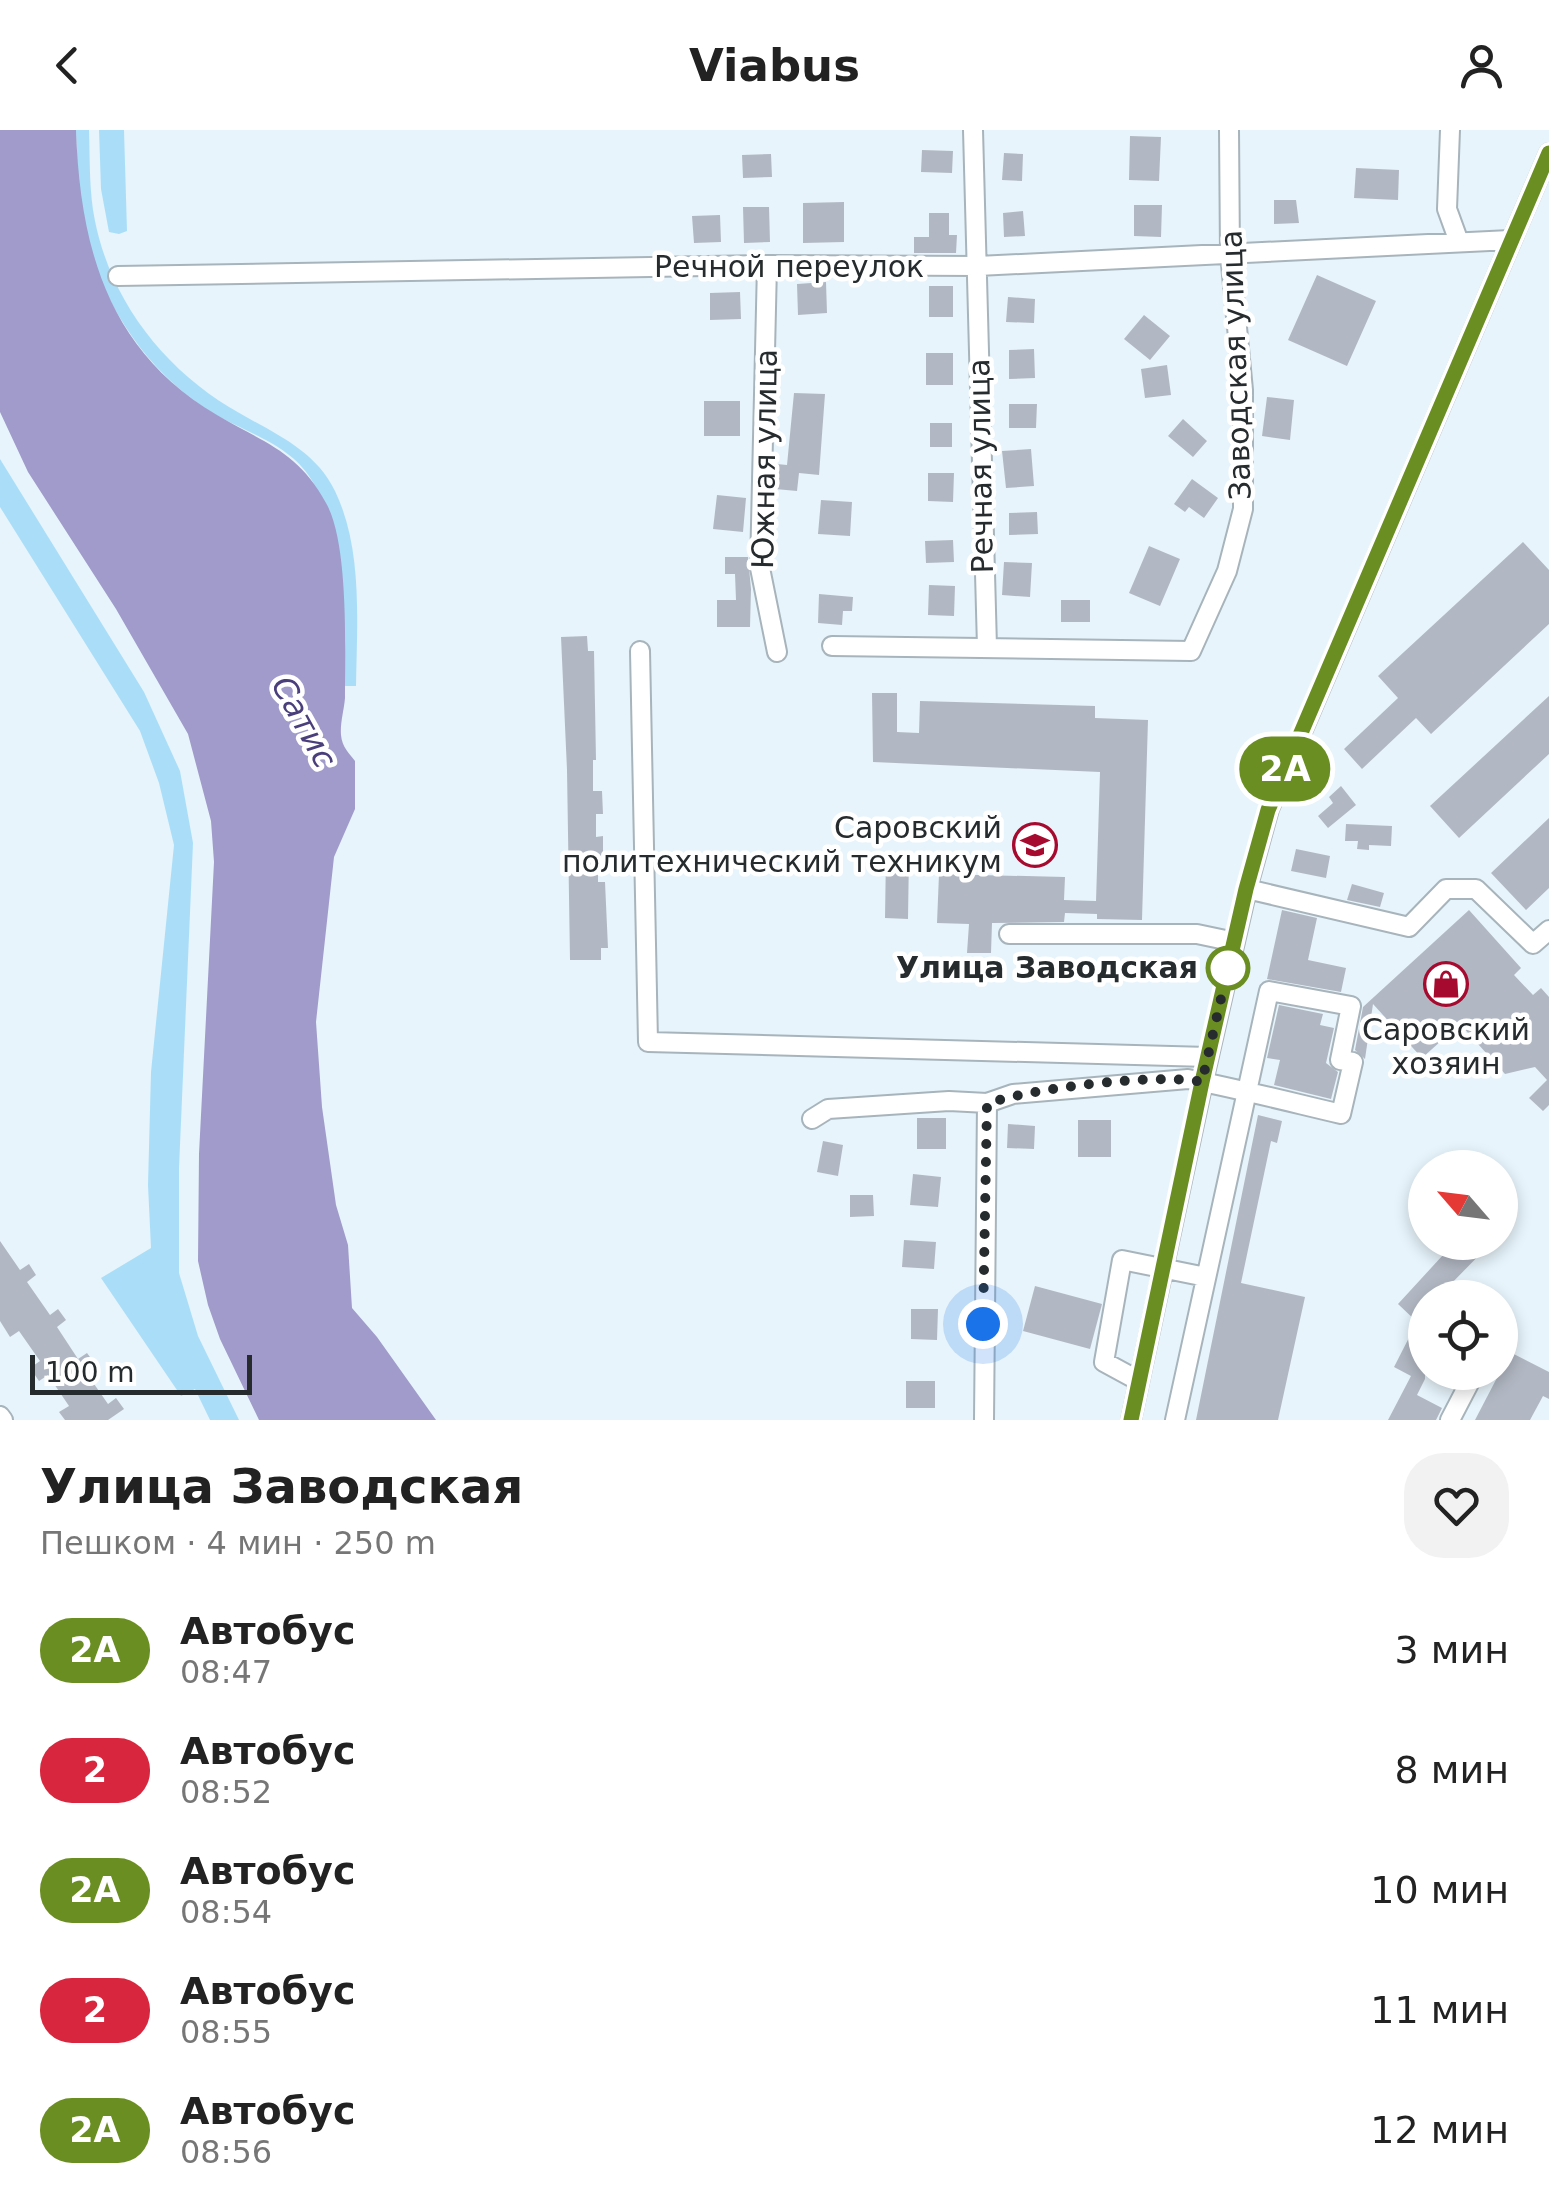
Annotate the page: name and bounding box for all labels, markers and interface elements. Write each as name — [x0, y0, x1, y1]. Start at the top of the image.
icon: back — [40, 38, 95, 93]
icon: person — [1454, 38, 1509, 93]
text: Viabus — [689, 39, 860, 92]
street label: Заводская улица — [1213, 229, 1258, 501]
street label: Речной переулок — [654, 249, 924, 284]
street label: Южная улица — [745, 349, 784, 569]
street label: Речная улица — [961, 358, 1000, 574]
water label: Сатис — [263, 670, 345, 775]
line badge: 2А — [1240, 736, 1330, 802]
text: 2А — [1259, 749, 1311, 789]
place label: Саровский политехнический техникум — [562, 810, 1002, 879]
school or university icon: Саровский политехнический техникум — [1012, 822, 1058, 868]
marker: Улица Заводская — [1207, 947, 1249, 989]
place label: Улица Заводская — [896, 950, 1198, 985]
shop icon: Саровский хозяин — [1423, 961, 1469, 1007]
place label: Саровский хозяин — [1362, 1012, 1530, 1081]
north arrow — [1408, 1150, 1518, 1260]
map controls — [1408, 1150, 1518, 1390]
button: locate — [1408, 1280, 1518, 1390]
your location — [958, 1299, 1008, 1349]
scale bar — [30, 1350, 252, 1394]
text: 100 m — [45, 1356, 135, 1389]
button: heart — [1404, 1453, 1509, 1558]
text: Улица Заводская — [40, 1458, 523, 1514]
text: Пешком · 4 мин · 250 m — [40, 1524, 436, 1562]
text: Автобус — [180, 1609, 355, 1653]
text: 3 мин — [1395, 1628, 1509, 1672]
text: 2А — [69, 1630, 121, 1670]
text: 08:47 — [180, 1653, 272, 1691]
text: Автобус — [180, 1729, 355, 1773]
text: 8 мин — [1395, 1748, 1509, 1792]
text: 2 — [83, 1750, 107, 1790]
text: 08:52 — [180, 1773, 272, 1811]
text: Автобус — [180, 1849, 355, 1893]
text: 10 мин — [1370, 1868, 1509, 1912]
text: 2А — [69, 1870, 121, 1910]
text: 08:54 — [180, 1893, 272, 1931]
text: Автобус — [180, 1969, 355, 2013]
text: 11 мин — [1370, 1988, 1509, 2032]
text: 2 — [83, 1990, 107, 2030]
text: 08:55 — [180, 2013, 272, 2051]
text: Автобус — [180, 2089, 355, 2133]
text: 12 мин — [1370, 2108, 1509, 2152]
text: 2А — [69, 2110, 121, 2150]
text: 08:56 — [180, 2133, 272, 2171]

